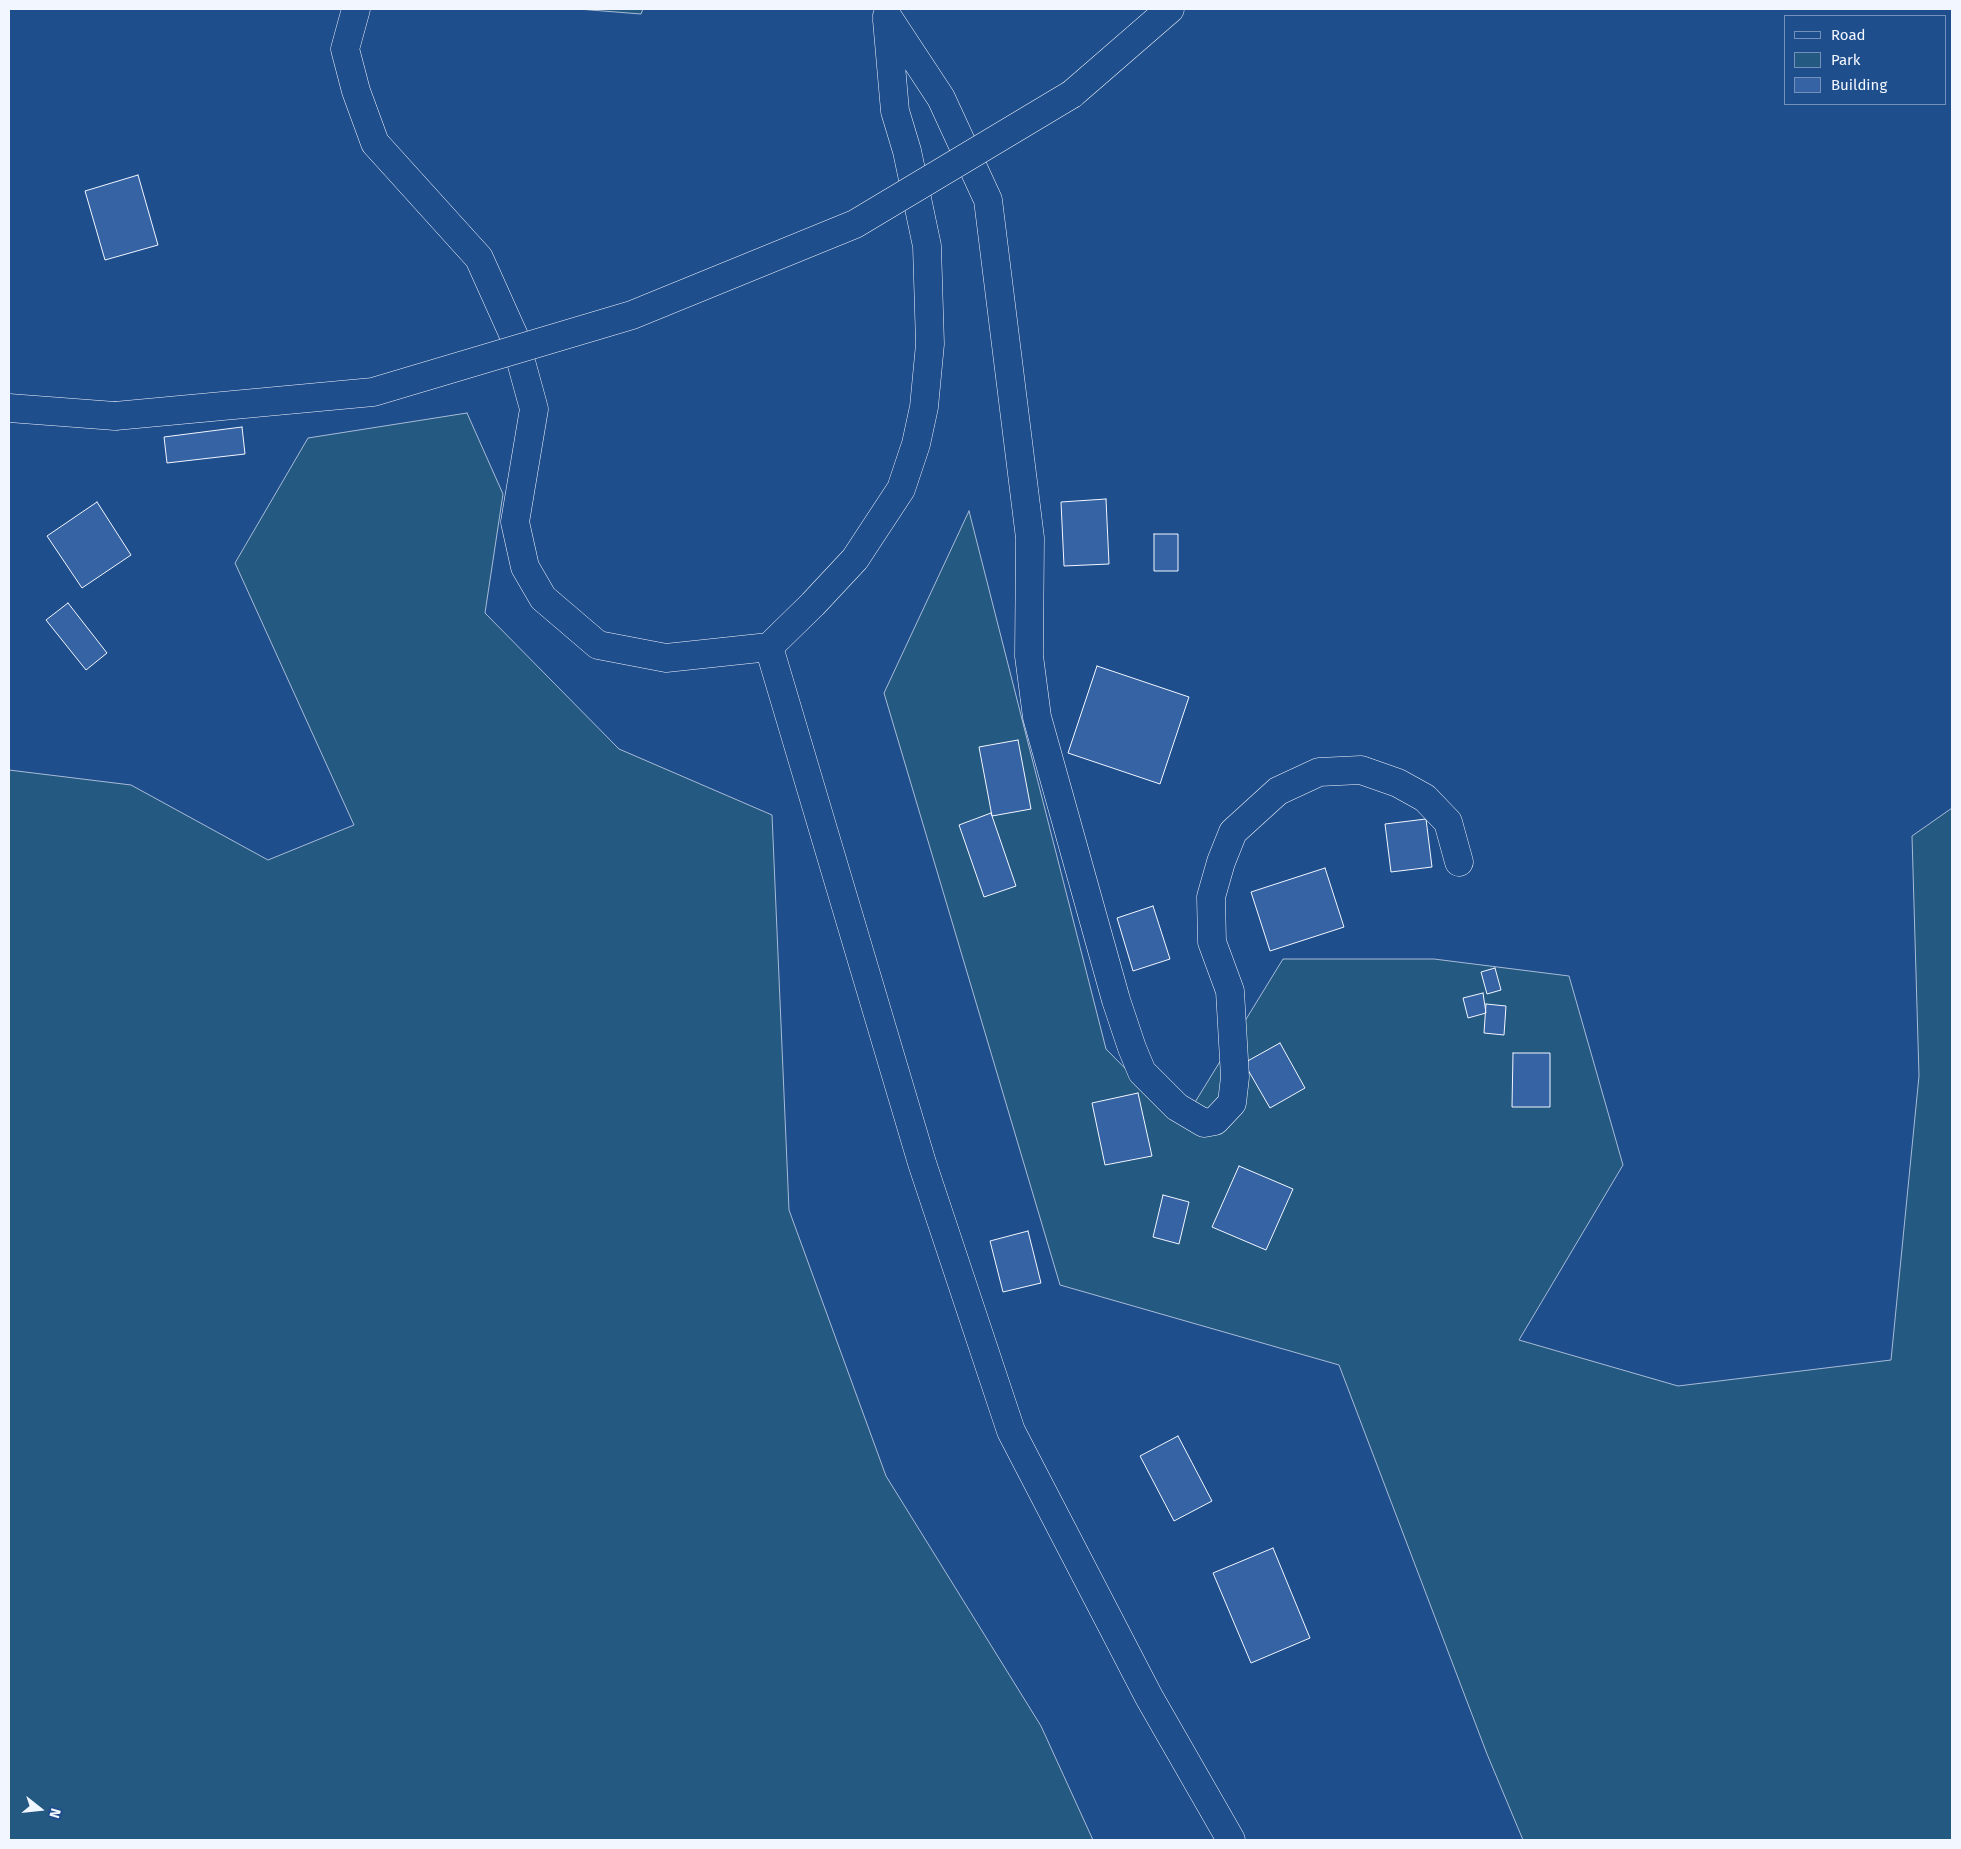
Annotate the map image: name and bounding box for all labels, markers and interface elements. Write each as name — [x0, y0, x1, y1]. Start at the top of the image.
legend — [1784, 15, 1946, 105]
text: Road — [1831, 26, 1866, 44]
text: Park — [1831, 51, 1861, 69]
text: Building — [1831, 76, 1887, 94]
north arrow — [15, 1784, 65, 1834]
text: N — [45, 1806, 64, 1820]

